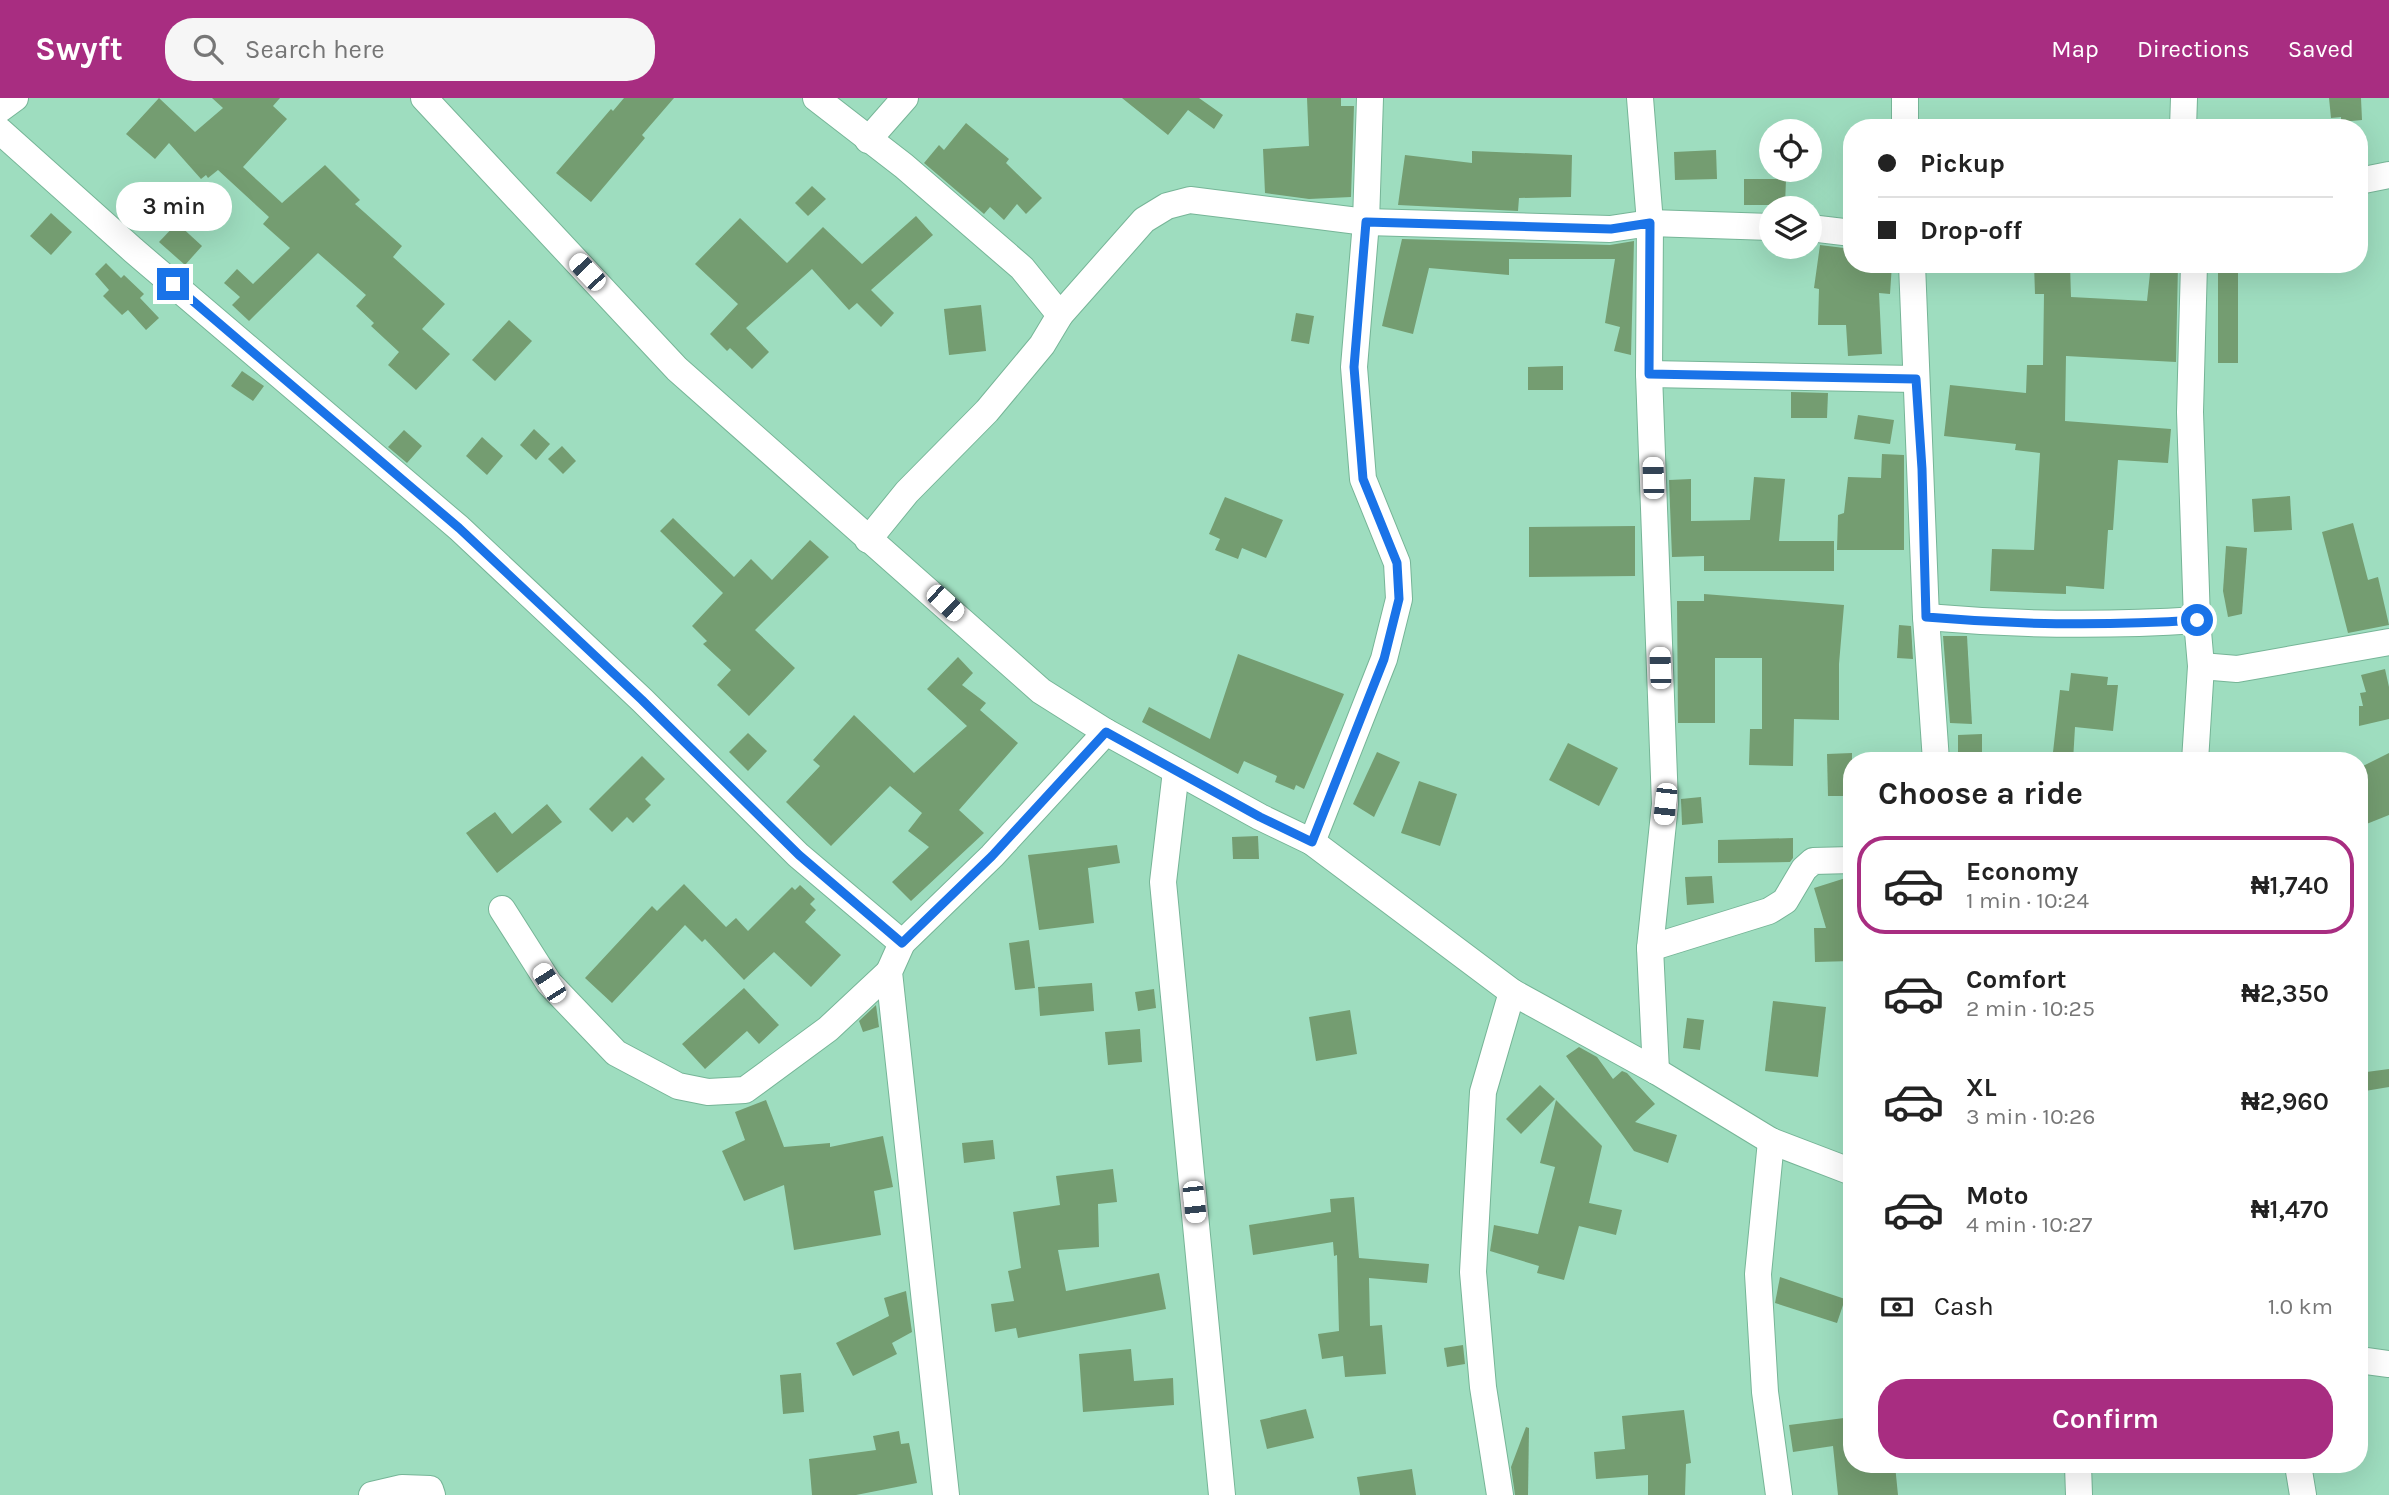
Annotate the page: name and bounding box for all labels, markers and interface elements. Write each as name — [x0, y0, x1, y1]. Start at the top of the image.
search box — [165, 18, 655, 81]
text: Swyft — [35, 30, 123, 68]
icon: search — [189, 30, 227, 68]
text: Search here — [245, 34, 385, 65]
text: Map — [2051, 35, 2099, 63]
text: Directions — [2137, 35, 2250, 63]
text: Saved — [2288, 35, 2354, 63]
map controls — [1759, 119, 1822, 259]
button: locate — [1759, 119, 1822, 182]
text: Pickup — [1920, 148, 2005, 179]
callout: 3 min — [115, 183, 231, 232]
text: 3 min — [142, 193, 206, 220]
button: layers — [1759, 196, 1822, 259]
text: Drop-off — [1920, 215, 2022, 246]
car — [565, 249, 610, 295]
route end — [157, 268, 189, 300]
car — [1642, 457, 1665, 499]
car — [923, 581, 968, 625]
route start — [2181, 604, 2213, 636]
car — [1649, 647, 1672, 689]
text: Choose a ride — [1878, 775, 2083, 812]
car — [1653, 782, 1678, 826]
icon: car — [1882, 854, 1945, 917]
text: Economy — [1966, 856, 2078, 887]
text: ₦1,740 — [2251, 870, 2329, 901]
text: 1 min · 10:24 — [1966, 887, 2089, 914]
car — [529, 960, 570, 1006]
icon: car — [1882, 962, 1945, 1025]
text: Comfort — [1966, 964, 2067, 995]
text: ₦2,350 — [2241, 978, 2329, 1009]
text: 2 min · 10:25 — [1966, 995, 2095, 1022]
icon: car — [1882, 1070, 1945, 1133]
text: XL — [1966, 1072, 1997, 1103]
text: ₦2,960 — [2241, 1086, 2329, 1117]
text: 3 min · 10:26 — [1966, 1103, 2095, 1130]
icon: car — [1882, 1178, 1945, 1241]
car — [1182, 1180, 1207, 1224]
text: Moto — [1966, 1180, 2028, 1211]
text: ₦1,470 — [2251, 1194, 2329, 1225]
text: 4 min · 10:27 — [1966, 1211, 2092, 1238]
icon: cash — [1878, 1288, 1916, 1326]
text: Cash — [1934, 1291, 1994, 1322]
text: 1.0 km — [2268, 1293, 2333, 1320]
button: Confirm — [1878, 1379, 2333, 1459]

